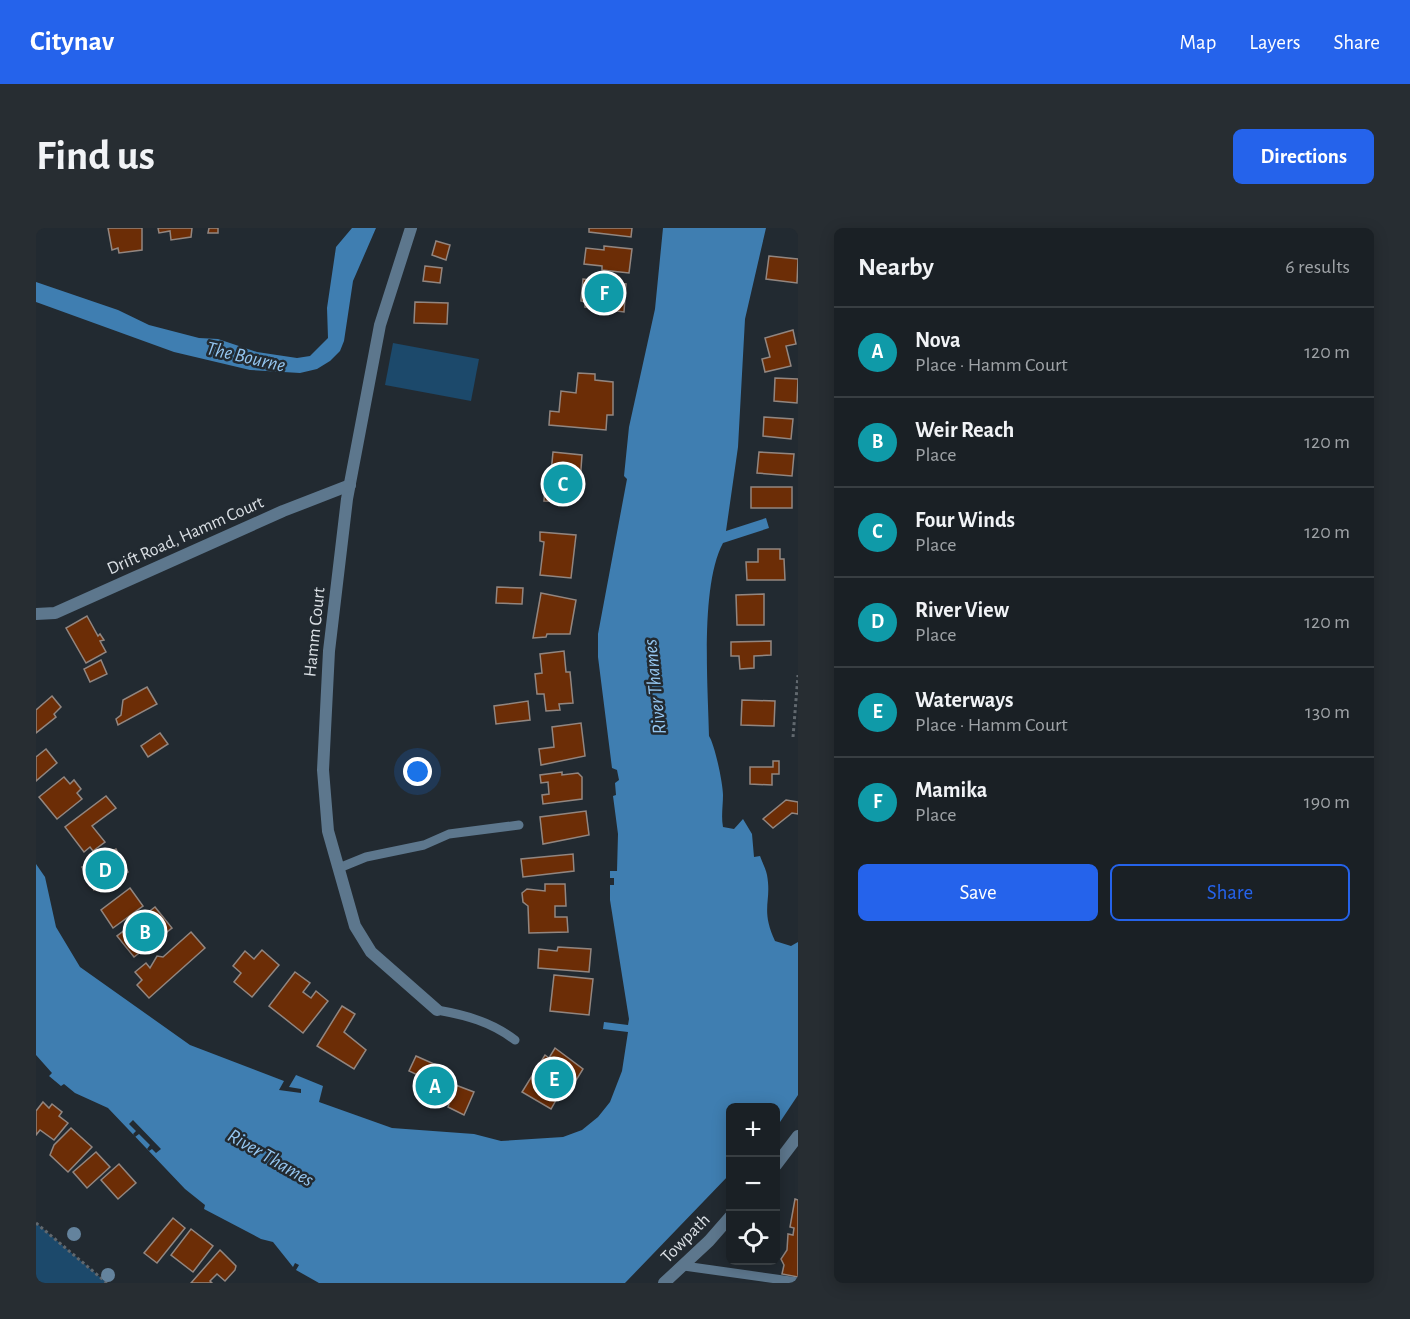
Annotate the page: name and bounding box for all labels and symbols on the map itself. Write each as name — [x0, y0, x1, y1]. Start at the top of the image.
pin: F — [584, 270, 624, 316]
water label: The Bourne — [204, 338, 288, 376]
pin: C — [544, 462, 582, 506]
street label: Drift Road, Hamm Court — [105, 493, 267, 579]
street label: Hamm Court — [301, 586, 329, 678]
water label: River Thames — [640, 638, 670, 735]
your location — [403, 757, 432, 786]
pin: D — [86, 848, 124, 892]
pin: B — [126, 910, 164, 954]
pin: E — [534, 1056, 574, 1102]
pin: A — [416, 1064, 454, 1108]
water label: River Thames — [224, 1125, 317, 1191]
street label: Towpath — [658, 1211, 714, 1267]

